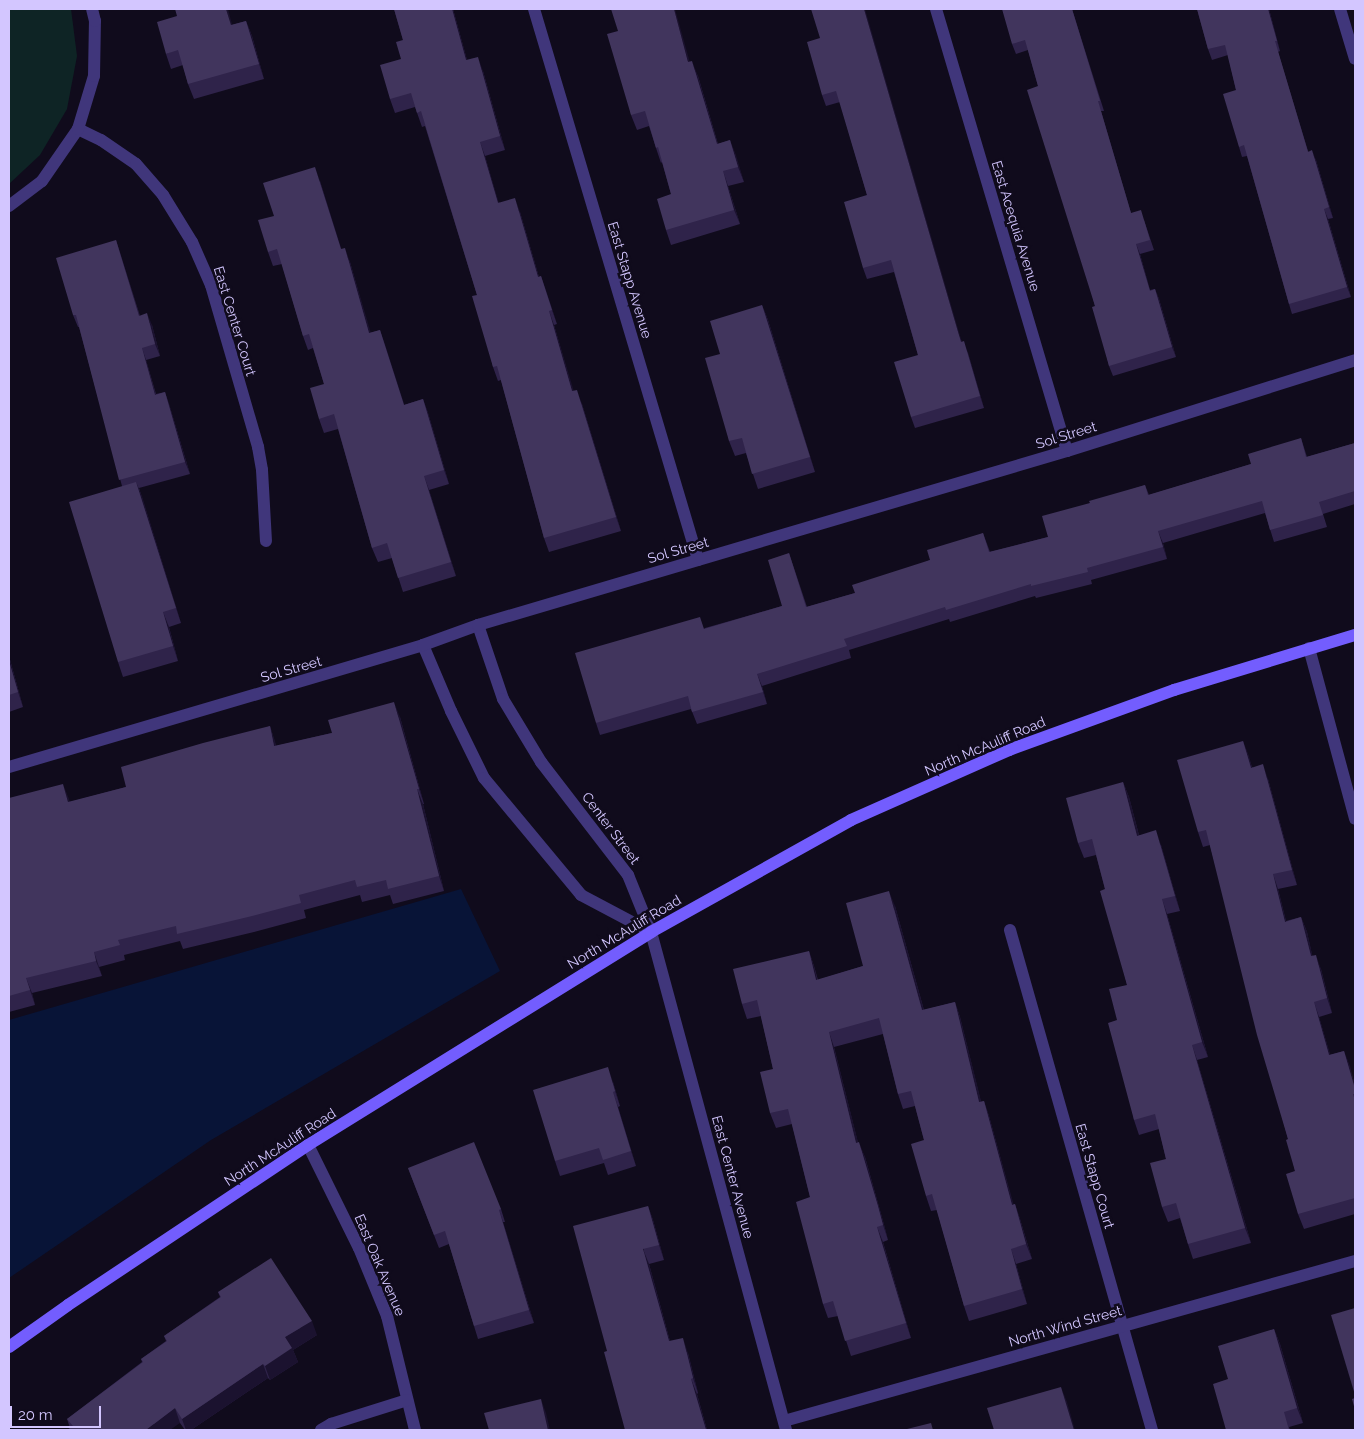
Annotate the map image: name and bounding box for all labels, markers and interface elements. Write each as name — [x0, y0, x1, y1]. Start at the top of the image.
street label: East Acequia Avenue — [988, 158, 1044, 294]
street label: East Stapp Avenue — [604, 219, 656, 341]
street label: East Center Court — [210, 264, 260, 378]
street label: Sol Street — [1033, 418, 1099, 452]
street label: Sol Street — [645, 533, 711, 567]
street label: Sol Street — [258, 652, 324, 686]
street label: North McAuliff Road — [922, 713, 1048, 779]
street label: Center Street — [578, 789, 644, 867]
street label: North McAuliff Road — [564, 891, 684, 973]
street label: North McAuliff Road — [221, 1105, 339, 1189]
street label: East Center Avenue — [708, 1113, 758, 1241]
street label: East Stapp Court — [1072, 1122, 1118, 1230]
street label: East Oak Avenue — [351, 1211, 409, 1319]
street label: North Wind Street — [1006, 1302, 1124, 1350]
scale bar — [12, 1396, 104, 1428]
text: 20 m — [18, 1406, 53, 1424]

